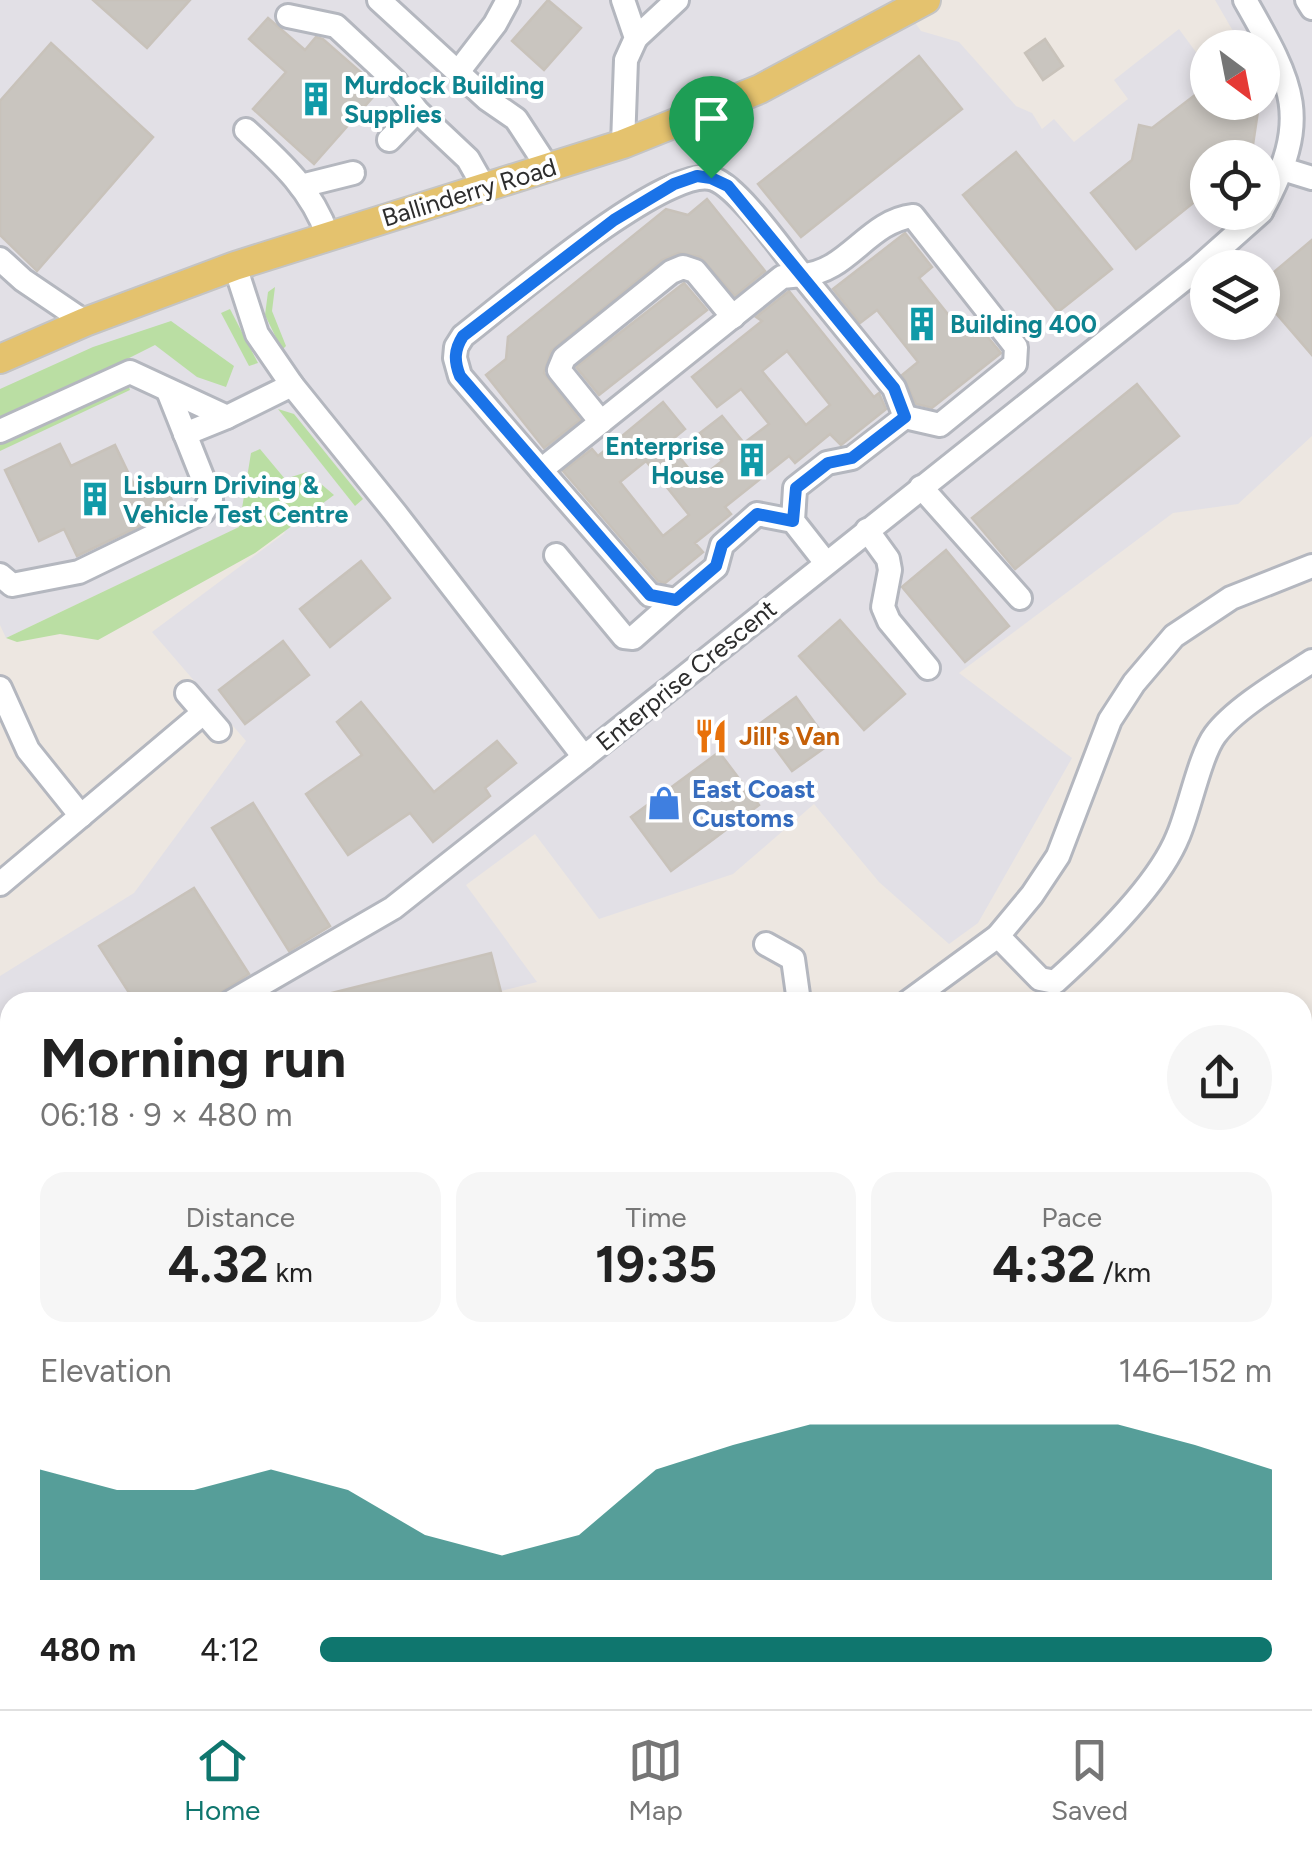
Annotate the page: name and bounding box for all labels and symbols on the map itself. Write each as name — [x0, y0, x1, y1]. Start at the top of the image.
north arrow — [1190, 30, 1280, 120]
place label: Murdock Building Supplies — [344, 70, 544, 129]
pin — [669, 76, 754, 179]
building icon: Murdock Building Supplies — [297, 80, 335, 118]
street label: Ballinderry Road — [378, 151, 560, 233]
building icon: Building 400 — [903, 305, 941, 343]
place label: Building 400 — [950, 309, 1097, 339]
place label: Enterprise House — [605, 431, 724, 490]
building icon: Enterprise House — [733, 441, 771, 479]
place label: Lisburn Driving & Vehicle Test Centre — [123, 470, 348, 529]
building icon: Lisburn Driving & Vehicle Test Centre — [76, 480, 114, 518]
street label: Enterprise Crescent — [590, 593, 782, 757]
restaurant icon: Jill's Van — [692, 717, 730, 755]
place label: Jill's Van — [739, 721, 840, 751]
place label: East Coast Customs — [692, 774, 815, 833]
shop icon: East Coast Customs — [645, 784, 683, 822]

